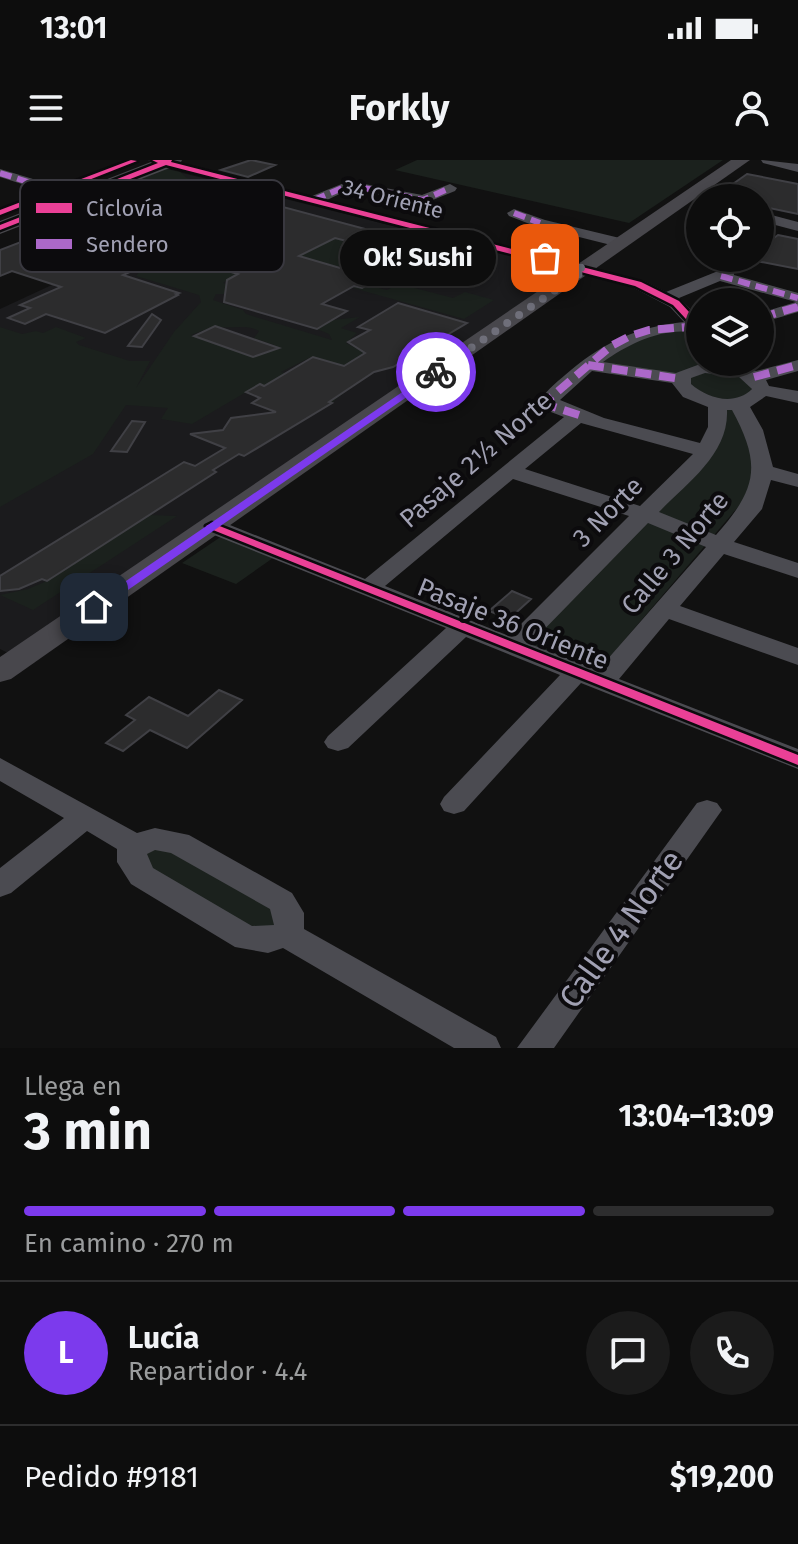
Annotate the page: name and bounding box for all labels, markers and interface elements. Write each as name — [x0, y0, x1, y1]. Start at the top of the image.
text: 13:01 — [40, 10, 108, 46]
icon: menu — [24, 86, 68, 130]
text: Forkly — [349, 86, 449, 130]
icon: person — [730, 86, 774, 130]
street label: 34 Oriente — [340, 173, 446, 225]
legend — [20, 180, 284, 272]
map controls — [686, 184, 774, 376]
button: locate — [686, 184, 774, 272]
text: Ciclovía — [86, 195, 163, 222]
pin — [511, 224, 579, 292]
callout: Ok! Sushi — [341, 230, 497, 286]
text: Sendero — [86, 231, 169, 258]
icon: bag — [523, 236, 567, 280]
text: Ok! Sushi — [363, 242, 473, 273]
button: layers — [686, 288, 774, 376]
courier — [396, 332, 476, 412]
icon: bike — [414, 350, 458, 394]
street label: Pasaje 2½ Norte — [393, 385, 559, 535]
street label: 3 Norte — [567, 471, 649, 553]
street label: Calle 3 Norte — [615, 485, 735, 621]
street label: Pasaje 36 Oriente — [413, 572, 613, 676]
pin — [60, 573, 128, 641]
icon: home — [72, 585, 116, 629]
street label: Calle 4 Norte — [551, 843, 691, 1015]
text: Llega en — [24, 1071, 122, 1102]
text: 13:04–13:09 — [619, 1098, 774, 1134]
text: 3 min — [24, 1100, 152, 1163]
text: En camino · 270 m — [24, 1228, 234, 1259]
button: chat — [586, 1311, 670, 1395]
button: phone — [690, 1311, 774, 1395]
text: Lucía — [128, 1320, 199, 1356]
text: L — [58, 1335, 74, 1371]
text: Repartidor · 4.4 — [128, 1356, 307, 1387]
text: Pedido #9181 — [24, 1459, 199, 1495]
text: $19,200 — [670, 1459, 774, 1495]

